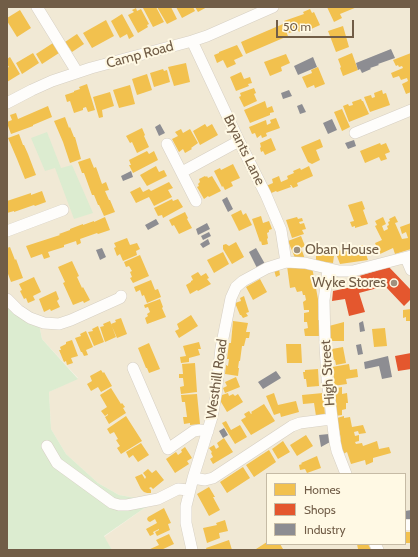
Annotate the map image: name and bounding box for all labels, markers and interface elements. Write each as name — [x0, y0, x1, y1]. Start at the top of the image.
scale bar — [278, 12, 356, 38]
text: 50 m — [283, 19, 311, 34]
street label: Camp Road — [105, 38, 175, 72]
street label: Bryants Lane — [220, 112, 268, 188]
place label: Oban House — [305, 242, 379, 258]
marker: Oban House — [292, 245, 302, 255]
place label: Wyke Stores — [312, 275, 386, 291]
marker: Wyke Stores — [389, 278, 399, 288]
street label: Westhill Road — [203, 338, 231, 420]
street label: High Street — [317, 339, 339, 407]
legend — [266, 473, 406, 545]
text: Homes — [304, 482, 341, 497]
text: Shops — [304, 502, 336, 517]
text: Industry — [304, 522, 345, 537]

